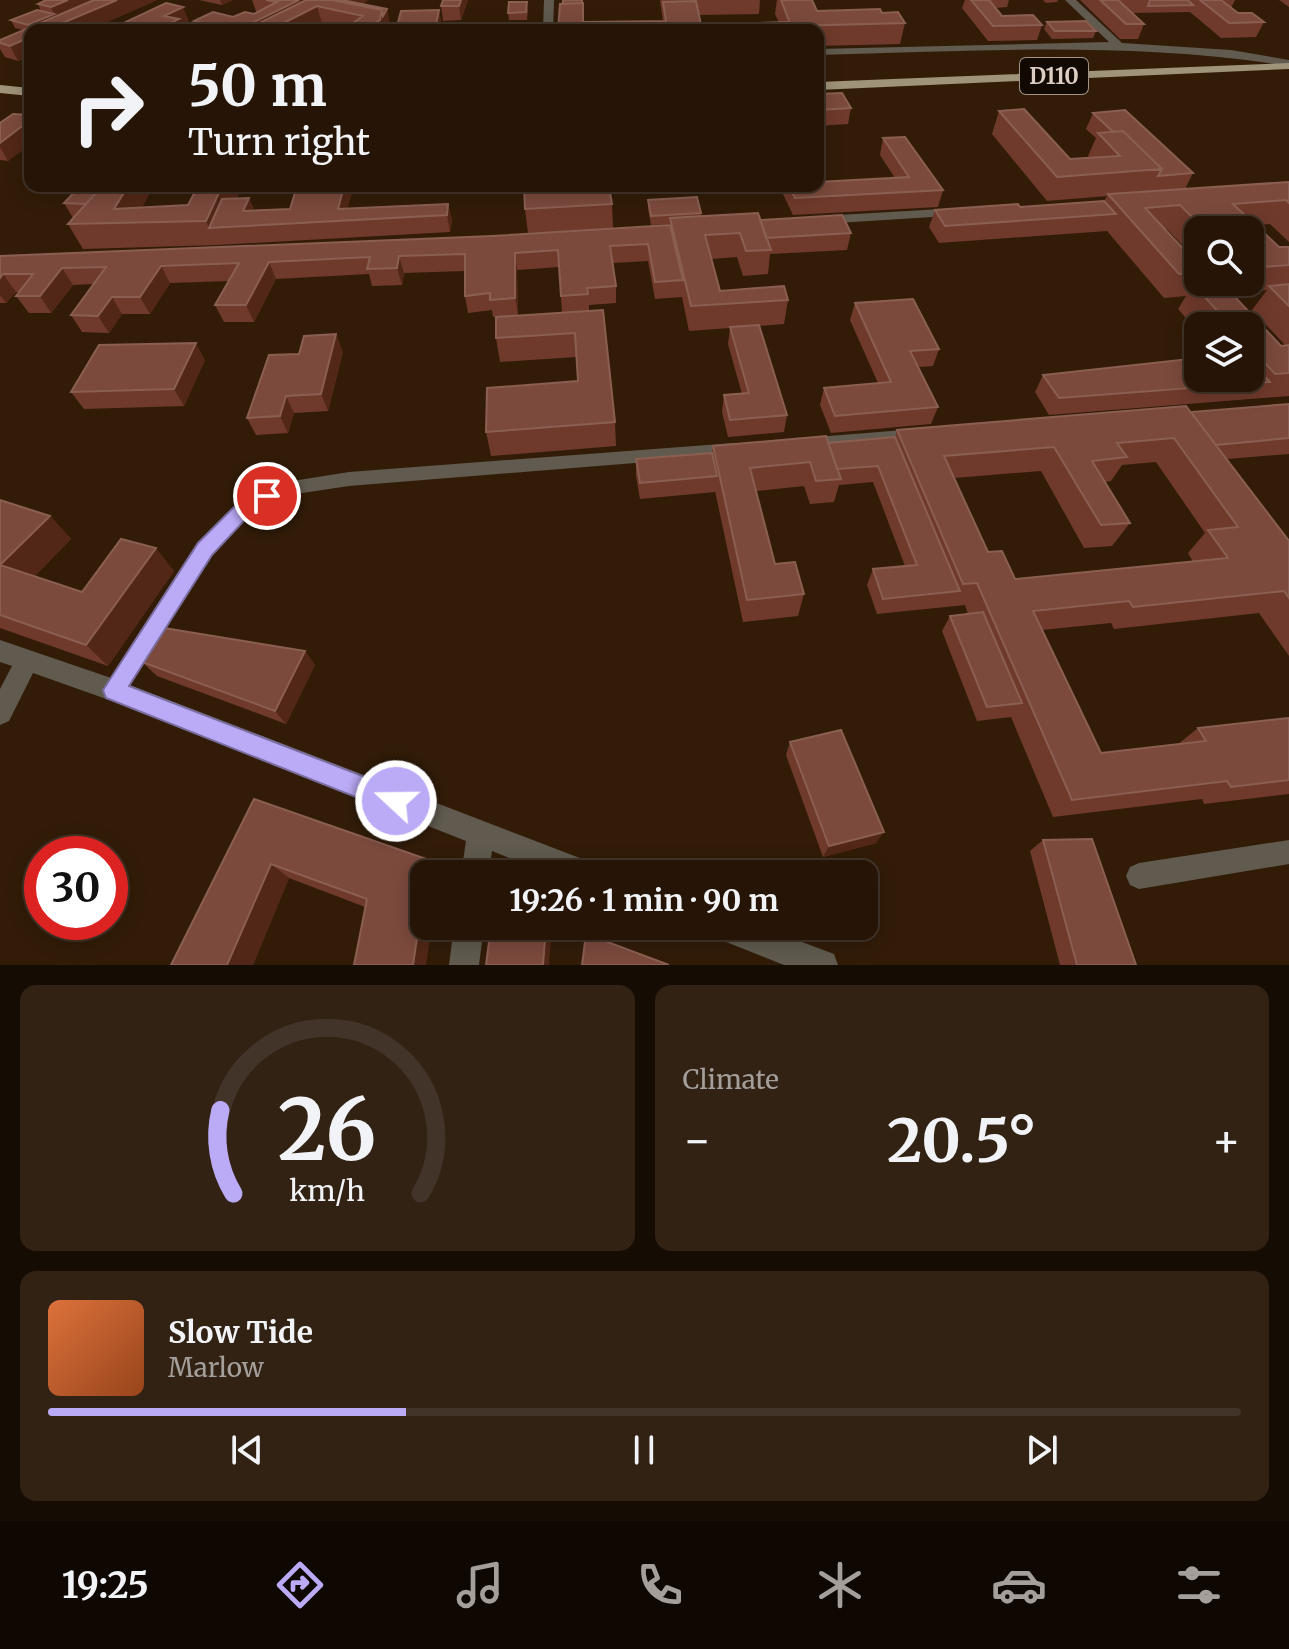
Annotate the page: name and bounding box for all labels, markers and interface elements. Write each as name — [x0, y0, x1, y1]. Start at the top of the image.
text: 50 m — [188, 51, 327, 121]
icon: right — [56, 56, 160, 160]
road number: D110 — [1020, 58, 1088, 94]
text: Turn right — [188, 120, 370, 165]
map controls — [1184, 216, 1264, 392]
button: search — [1184, 216, 1264, 296]
button: layers — [1184, 312, 1264, 392]
pin — [233, 462, 301, 530]
icon: arrive — [245, 474, 289, 518]
position arrow — [354, 759, 438, 843]
speed limit sign: 30 — [24, 836, 128, 940]
text: 19:26 · 1 min · 90 m — [509, 881, 779, 919]
text: Climate — [683, 1063, 779, 1096]
text: 26 — [278, 1078, 377, 1183]
text: 20.5° — [887, 1103, 1037, 1178]
text: − — [683, 1113, 712, 1168]
text: + — [1212, 1113, 1241, 1168]
text: km/h — [289, 1173, 365, 1209]
text: Slow Tide — [168, 1313, 313, 1351]
text: Marlow — [168, 1351, 264, 1384]
icon: previous — [225, 1428, 269, 1472]
icon: pause — [622, 1428, 666, 1472]
icon: next — [1020, 1428, 1064, 1472]
icon: directions — [272, 1557, 328, 1613]
icon: music — [452, 1557, 508, 1613]
icon: phone — [632, 1557, 688, 1613]
icon: climate — [812, 1557, 868, 1613]
icon: car — [991, 1557, 1047, 1613]
icon: filters — [1171, 1557, 1227, 1613]
text: 19:25 — [62, 1563, 149, 1608]

